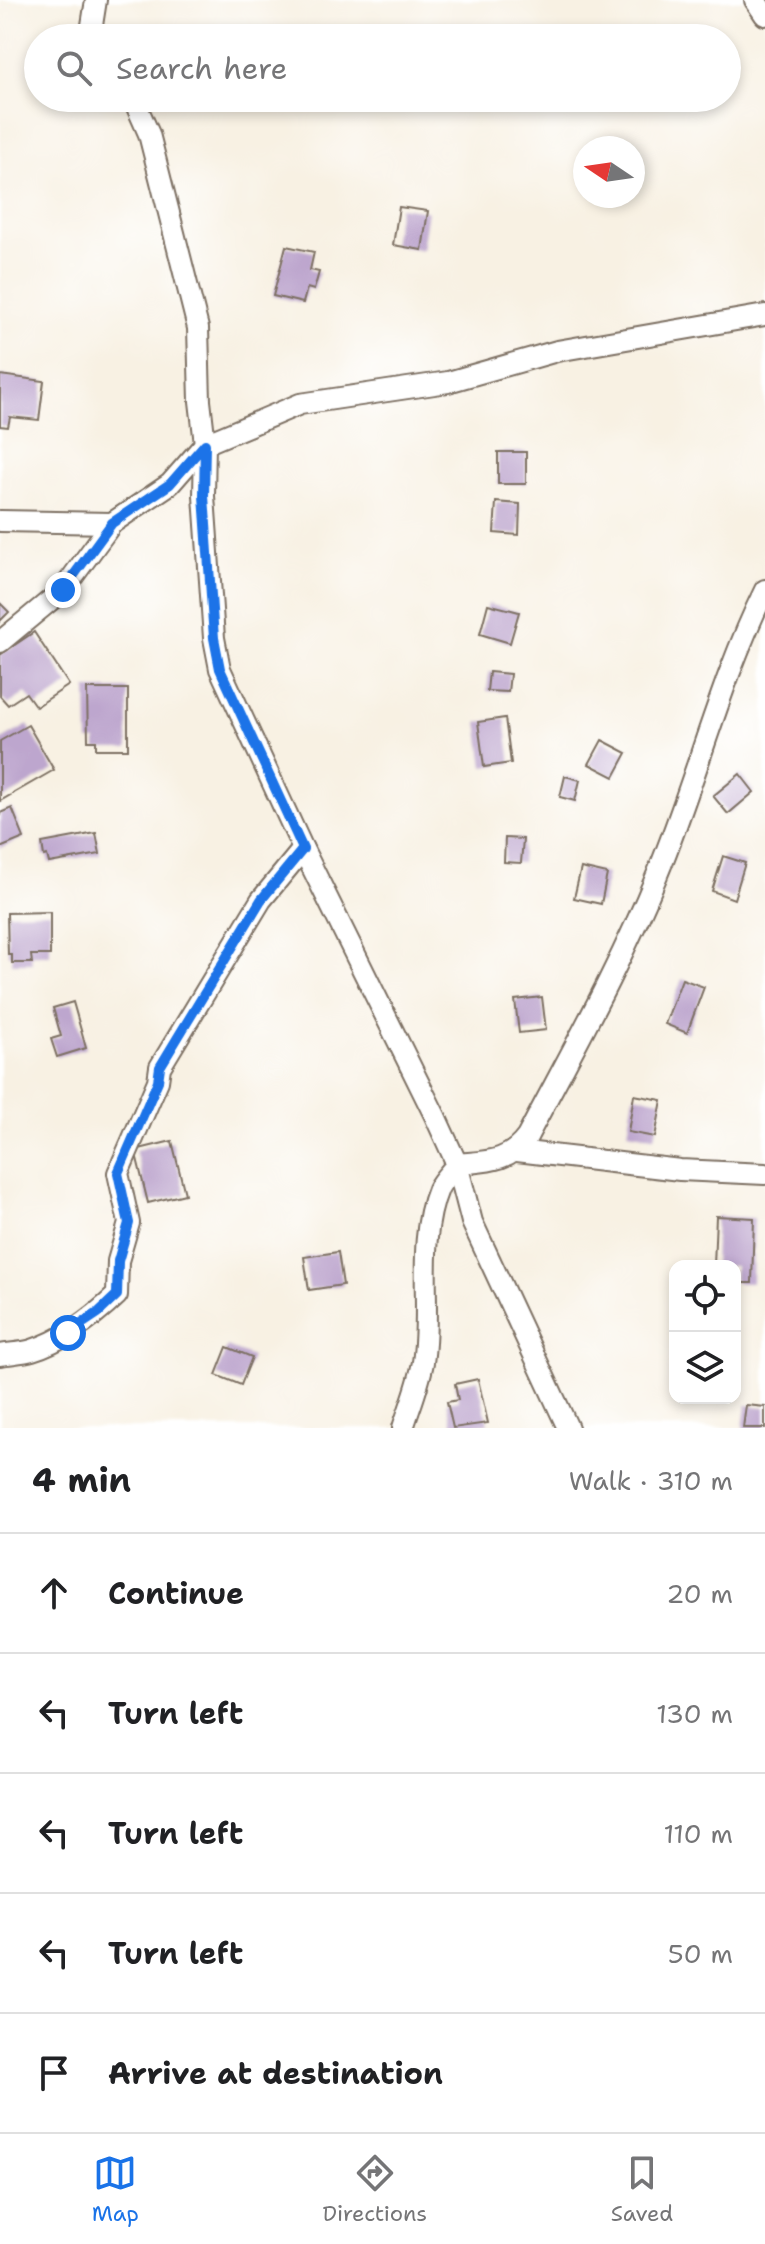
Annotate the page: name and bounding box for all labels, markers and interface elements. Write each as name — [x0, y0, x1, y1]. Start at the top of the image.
search box — [24, 24, 741, 112]
icon: search — [52, 46, 96, 90]
text: Search here — [116, 48, 287, 89]
north arrow — [573, 136, 645, 208]
route end — [45, 572, 81, 608]
map controls — [669, 1260, 741, 1404]
button: locate — [669, 1260, 741, 1332]
route start — [50, 1315, 86, 1351]
button: layers — [669, 1332, 741, 1404]
text: 4 min — [32, 1457, 131, 1503]
text: Walk · 310 m — [569, 1463, 733, 1498]
icon: ahead — [32, 1571, 76, 1615]
text: Continue — [108, 1573, 244, 1614]
text: 20 m — [666, 1576, 733, 1611]
icon: left — [32, 1691, 76, 1735]
text: Turn left — [108, 1693, 243, 1734]
text: 130 m — [656, 1696, 733, 1731]
icon: left — [32, 1811, 76, 1855]
text: Turn left — [108, 1813, 243, 1854]
text: 110 m — [663, 1816, 733, 1851]
icon: left — [32, 1931, 76, 1975]
text: Turn left — [108, 1933, 243, 1974]
text: 50 m — [668, 1936, 733, 1971]
icon: arrive — [32, 2051, 76, 2095]
text: Arrive at destination — [108, 2053, 443, 2094]
tab: Map — [92, 2151, 139, 2228]
tab: Directions — [322, 2151, 427, 2228]
tab: Saved — [611, 2151, 673, 2228]

